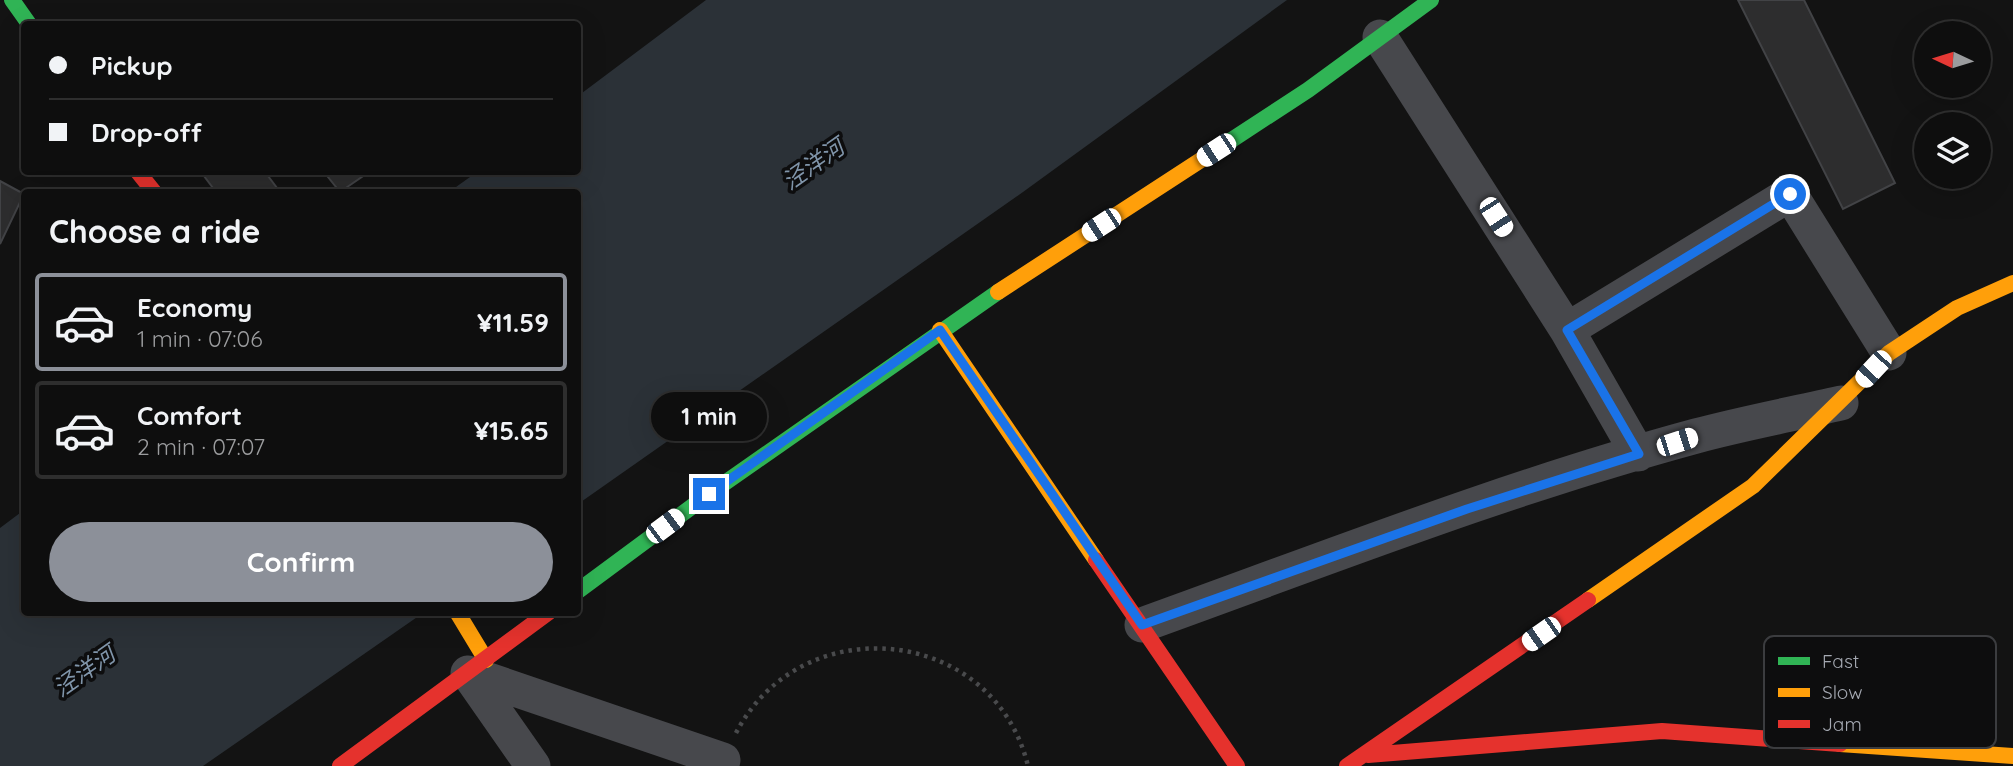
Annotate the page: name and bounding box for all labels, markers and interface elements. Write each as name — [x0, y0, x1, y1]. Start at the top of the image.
north arrow — [1914, 21, 1992, 98]
map controls — [1914, 21, 1991, 189]
text: Pickup — [91, 49, 173, 82]
button: layers — [1914, 112, 1991, 189]
text: Drop-off — [91, 116, 202, 149]
water label: 泾洋河 — [776, 130, 853, 196]
car — [1193, 130, 1240, 170]
route start — [1774, 178, 1806, 210]
car — [1476, 194, 1517, 240]
car — [1078, 205, 1125, 245]
text: Choose a ride — [49, 211, 261, 251]
icon: car — [53, 291, 116, 354]
text: Economy — [137, 291, 252, 324]
text: ¥11.59 — [477, 306, 549, 339]
text: 1 min · 07:06 — [137, 324, 263, 353]
car — [1851, 346, 1896, 392]
callout: 1 min — [651, 392, 767, 442]
icon: car — [53, 399, 116, 462]
text: Comfort — [137, 399, 242, 432]
text: 1 min — [681, 402, 737, 431]
text: ¥15.65 — [474, 414, 549, 447]
car — [1654, 426, 1701, 458]
text: 2 min · 07:07 — [137, 432, 265, 461]
route end — [693, 478, 725, 510]
car — [642, 505, 689, 547]
button: Confirm — [49, 522, 553, 602]
car — [1518, 613, 1565, 655]
legend — [1764, 636, 1996, 748]
water label: 泾洋河 — [47, 637, 124, 703]
text: Fast — [1822, 649, 1859, 673]
text: Slow — [1822, 680, 1863, 704]
text: Jam — [1822, 712, 1862, 736]

